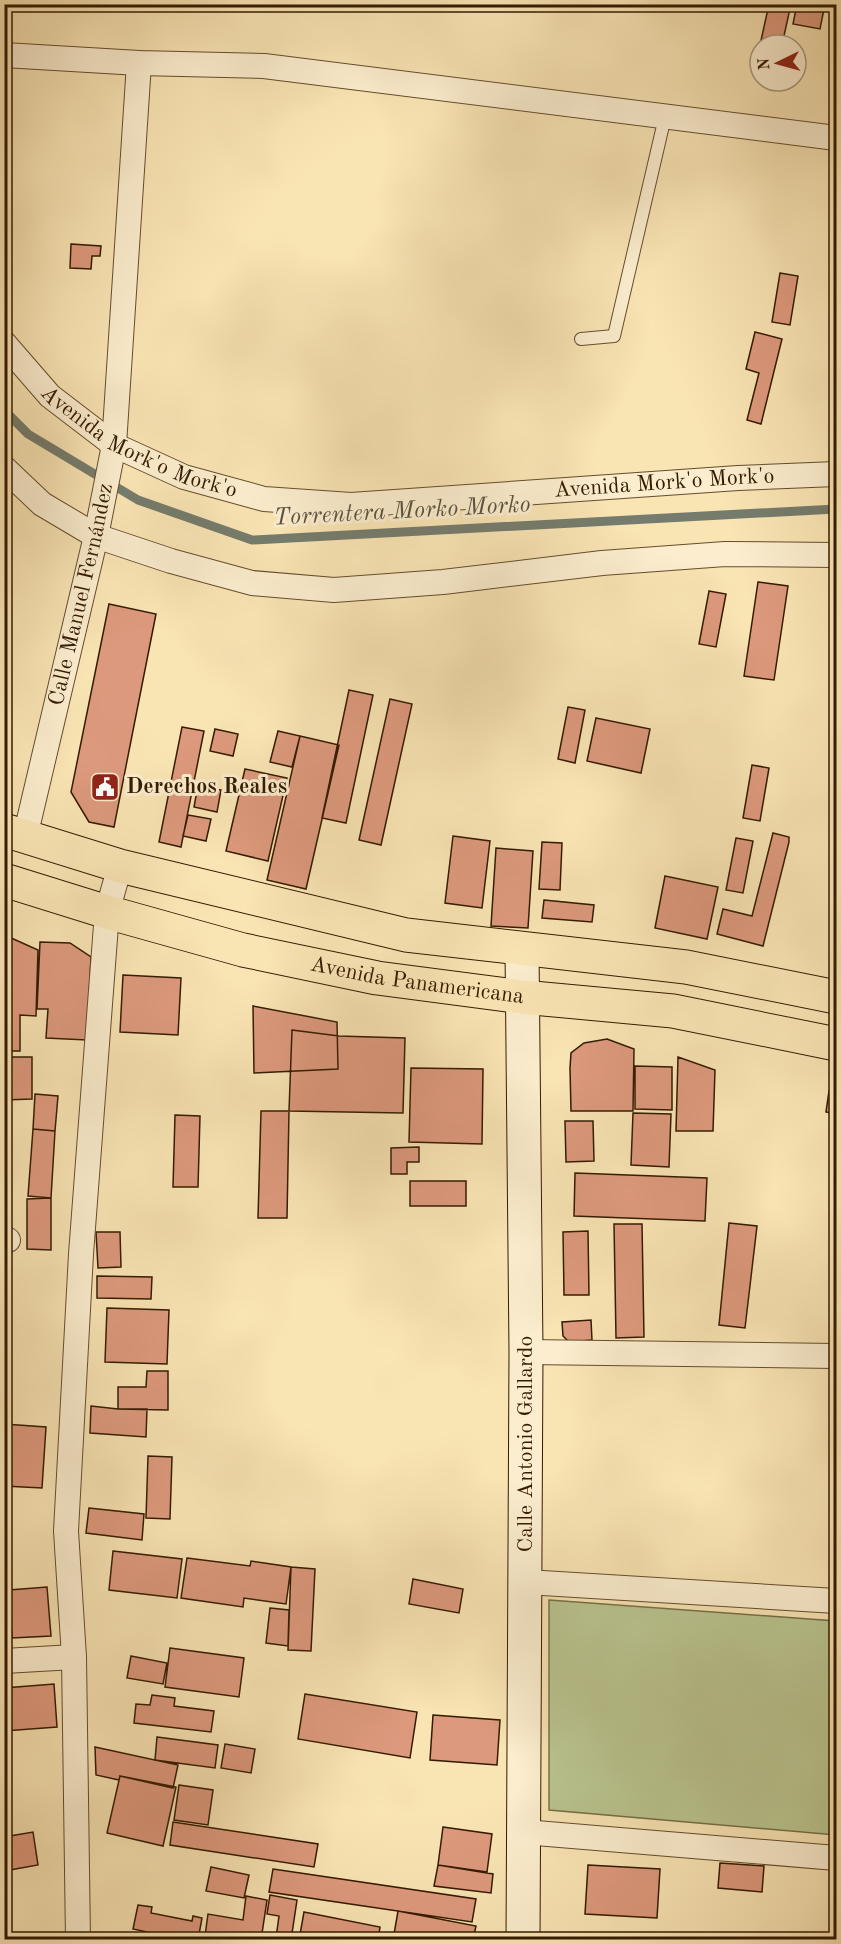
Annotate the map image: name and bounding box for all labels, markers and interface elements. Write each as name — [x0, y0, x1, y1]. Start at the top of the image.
north arrow — [748, 33, 808, 93]
text: N — [756, 57, 774, 71]
street label: Avenida Mork'o Mork'o — [36, 382, 240, 502]
street label: Avenida Mork'o Mork'o — [553, 466, 775, 502]
street label: Calle Manuel Fernández — [45, 481, 117, 708]
water label: Torrentera Morko Morko — [273, 493, 531, 531]
public building icon: Derechos Reales — [89, 771, 121, 803]
place label: Derechos Reales — [126, 776, 287, 798]
street label: Avenida Panamericana — [308, 953, 525, 1008]
street label: Calle Antonio Gallardo — [515, 1336, 537, 1552]

